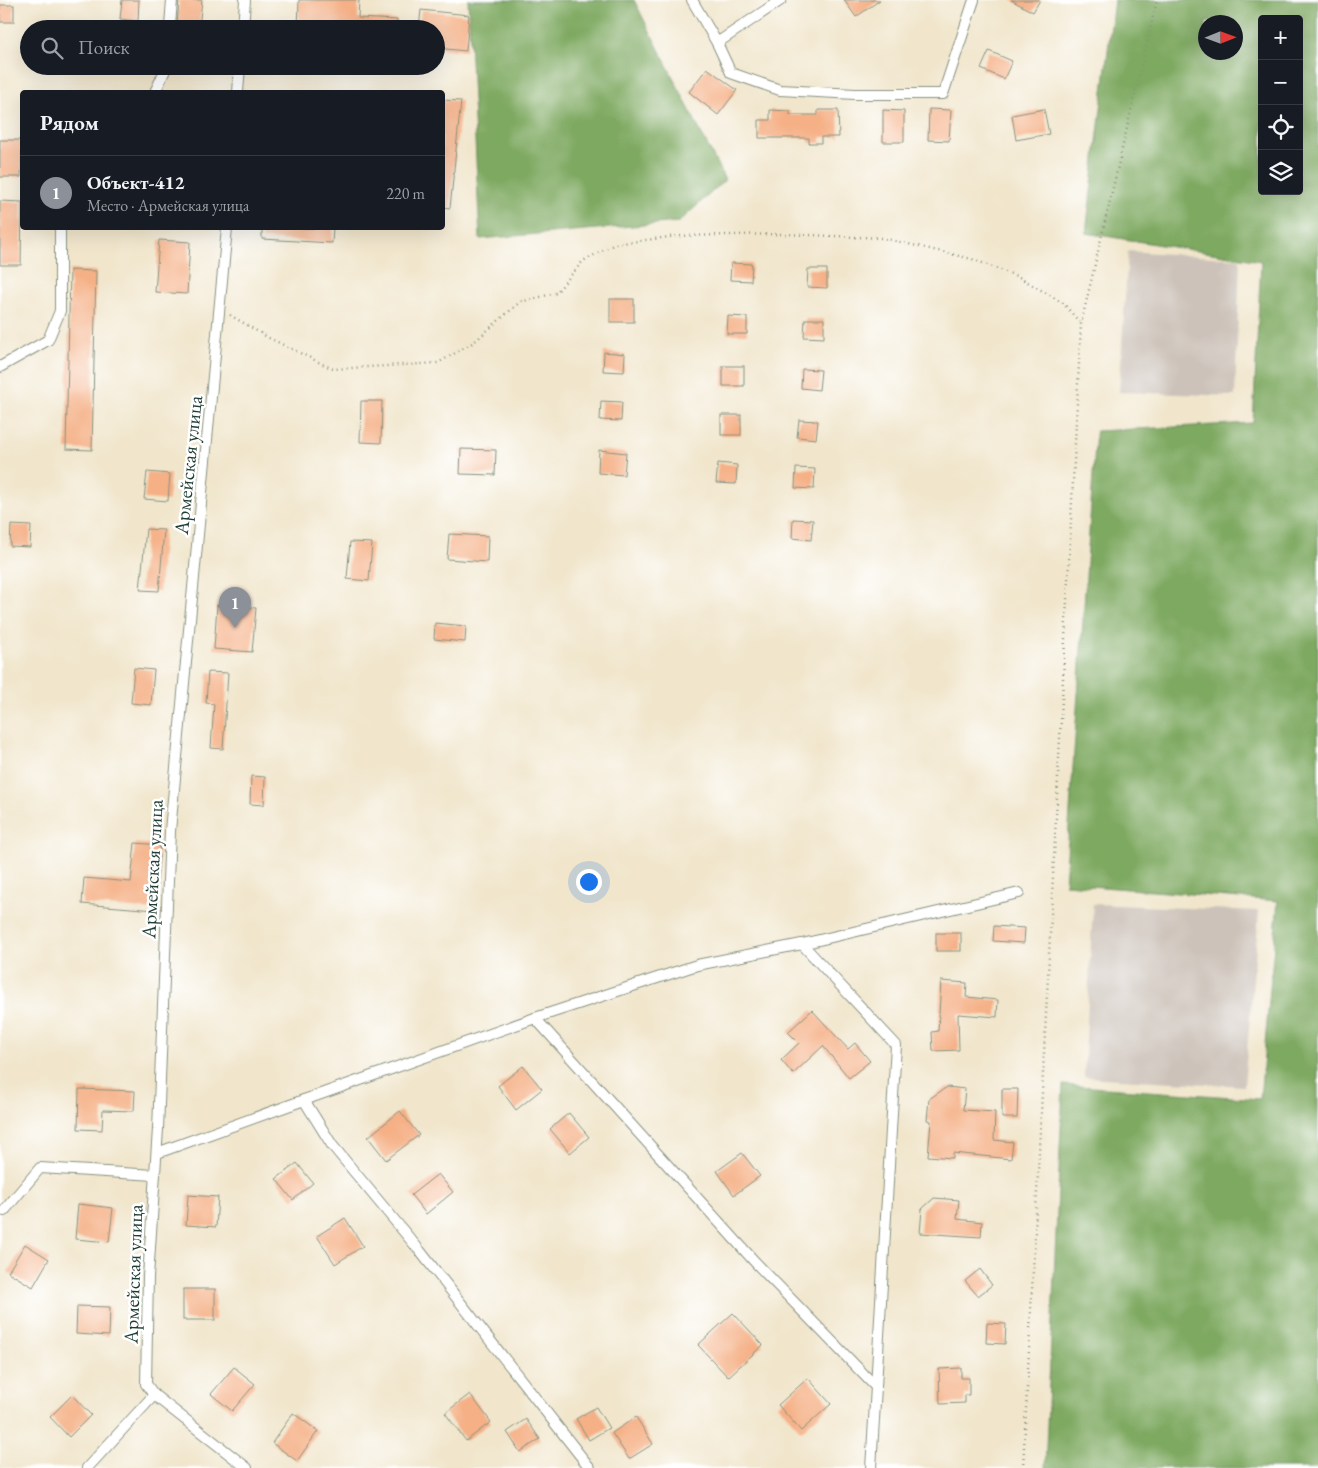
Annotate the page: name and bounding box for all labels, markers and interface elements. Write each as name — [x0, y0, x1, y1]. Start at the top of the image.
north arrow — [1198, 15, 1243, 60]
map controls — [1258, 15, 1303, 195]
button: + — [1258, 15, 1303, 60]
search box — [20, 20, 445, 75]
icon: search — [38, 34, 66, 62]
text: Поиск — [78, 35, 130, 60]
button: − — [1258, 60, 1303, 105]
button: locate — [1258, 105, 1303, 150]
text: Рядом — [40, 109, 99, 136]
button: layers — [1258, 150, 1303, 195]
text: Объект-412 — [87, 170, 185, 195]
text: 1 — [52, 183, 60, 204]
text: 220 m — [386, 183, 425, 204]
text: Место · Армейская улица — [87, 195, 249, 216]
street label: Армейская улица — [168, 394, 208, 537]
pin: 1 — [219, 587, 251, 628]
street label: Армейская улица — [135, 799, 169, 940]
your location — [576, 869, 602, 895]
street label: Армейская улица — [118, 1204, 148, 1345]

